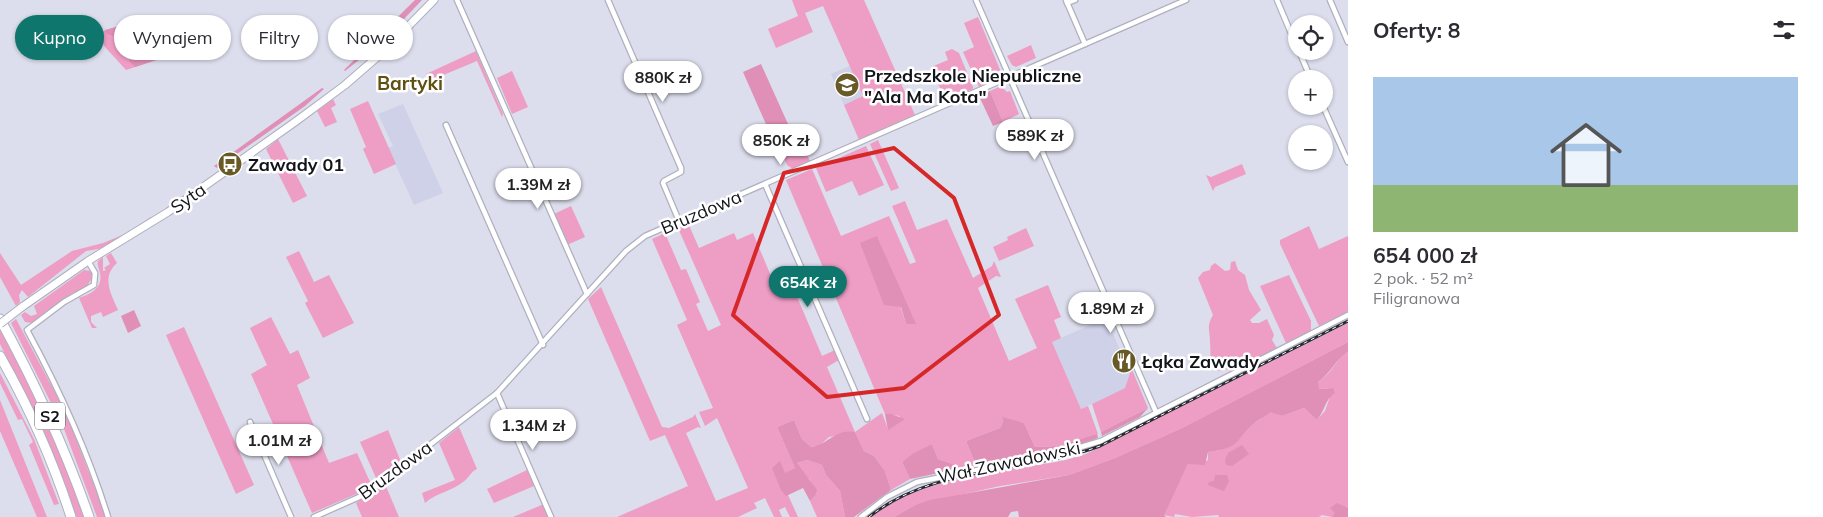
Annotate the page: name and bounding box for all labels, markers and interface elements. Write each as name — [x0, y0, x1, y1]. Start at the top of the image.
chip: Kupno — [15, 15, 104, 60]
chip: Wynajem — [114, 15, 231, 60]
chip: Filtry — [241, 15, 318, 60]
chip: Nowe — [328, 15, 413, 60]
map controls — [1288, 15, 1333, 170]
button: locate — [1288, 15, 1333, 60]
icon: filters — [1770, 16, 1798, 44]
text: Oferty: 8 — [1373, 17, 1460, 43]
pin: 880K zł — [617, 61, 709, 103]
place label: Przedszkole Niepubliczne "Ala Ma Kota" — [864, 64, 1082, 108]
text: 880K zł — [635, 67, 691, 87]
button: + — [1288, 70, 1333, 115]
district label: Bartyki — [377, 71, 443, 95]
school or university icon: Przedszkole Niepubliczne "Ala Ma Kota" — [834, 72, 860, 98]
icon: home — [1541, 110, 1631, 200]
pin: 589K zł — [989, 119, 1081, 161]
pin: 850K zł — [735, 124, 827, 166]
text: 589K zł — [1007, 125, 1063, 145]
button: − — [1288, 125, 1333, 170]
text: 850K zł — [753, 130, 809, 150]
bus stop icon: Zawady 01 — [217, 151, 243, 177]
place label: Zawady 01 — [248, 153, 344, 176]
pin: 1.39M zł — [486, 168, 590, 210]
text: 1.39M zł — [506, 174, 570, 194]
street label: Syta — [166, 178, 210, 218]
street label: Bruzdowa — [657, 185, 745, 239]
text: 654 000 zł — [1373, 242, 1477, 268]
pin: 654K zł — [762, 266, 854, 308]
text: 2 pok. · 52 m² — [1373, 268, 1473, 288]
text: 654K zł — [780, 272, 836, 292]
text: Filigranowa — [1373, 288, 1460, 308]
pin: 1.89M zł — [1059, 292, 1163, 334]
text: 1.89M zł — [1079, 298, 1143, 318]
restaurant icon: Łąka Zawady — [1111, 348, 1137, 374]
place label: Łąka Zawady — [1141, 350, 1259, 373]
road number: S2 — [35, 402, 65, 430]
pin: 1.34M zł — [481, 408, 585, 451]
text: 1.34M zł — [501, 415, 565, 435]
pin: 1.01M zł — [227, 424, 331, 466]
text: 1.01M zł — [247, 430, 311, 450]
street label: Bruzdowa — [354, 436, 436, 504]
street label: Wał Zawadowski — [936, 436, 1082, 488]

